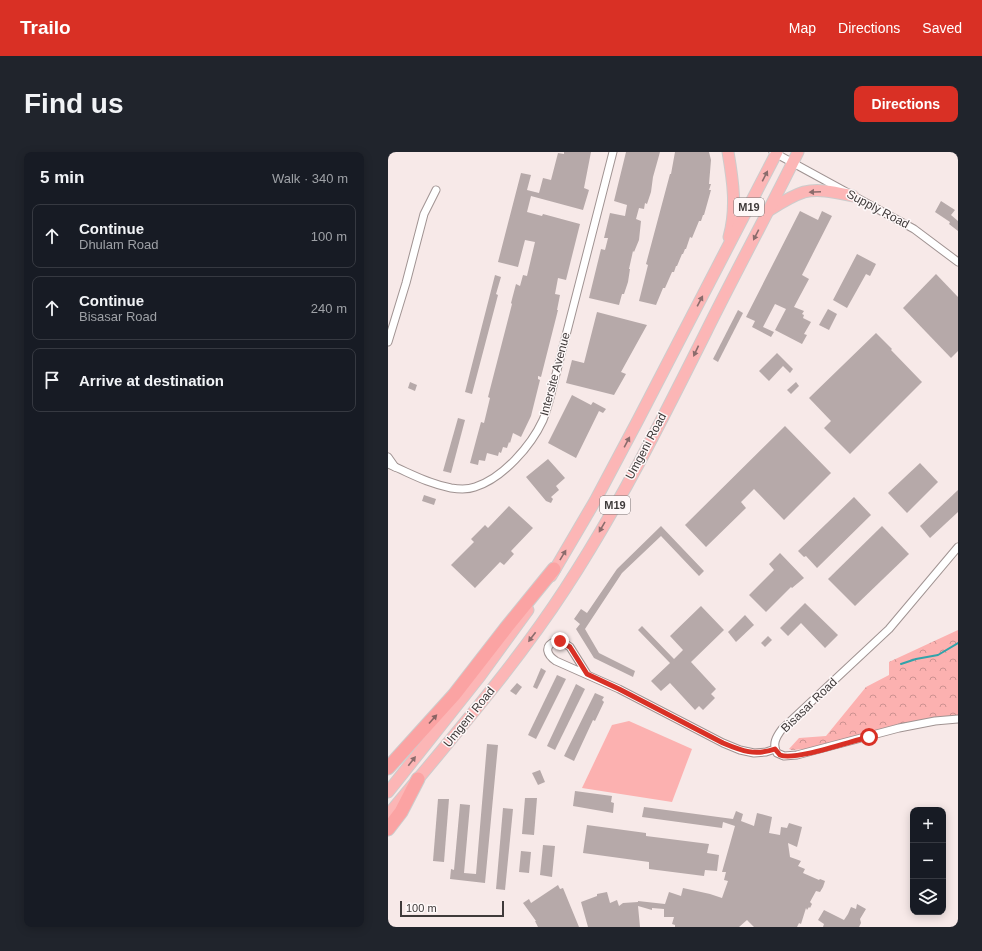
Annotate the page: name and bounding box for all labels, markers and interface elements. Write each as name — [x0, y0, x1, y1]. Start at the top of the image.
text: Trailo — [20, 17, 71, 38]
text: Map — [789, 20, 816, 36]
text: Directions — [838, 20, 900, 36]
text: Saved — [922, 20, 962, 36]
button: Directions — [854, 86, 958, 122]
text: Find us — [24, 88, 124, 119]
text: 5 min — [40, 168, 84, 187]
one-way arrow — [762, 170, 768, 181]
text: Walk · 340 m — [272, 171, 348, 186]
street label: Supply Road — [844, 187, 912, 231]
one-way arrow — [809, 188, 821, 195]
road number: M19 — [734, 198, 764, 216]
text: Continue — [79, 220, 144, 237]
icon: ahead — [41, 225, 63, 247]
text: 100 m — [311, 229, 347, 244]
one-way arrow — [752, 230, 759, 241]
text: Dhulam Road — [79, 237, 159, 252]
text: Continue — [79, 292, 144, 309]
one-way arrow — [697, 296, 703, 307]
icon: ahead — [41, 297, 63, 319]
text: 240 m — [311, 301, 347, 316]
text: Bisasar Road — [79, 309, 157, 324]
street label: Intersite Avenue — [537, 330, 573, 417]
one-way arrow — [693, 345, 699, 357]
icon: arrive — [41, 369, 63, 391]
text: Arrive at destination — [79, 372, 224, 389]
street label: Umgeni Road — [623, 410, 669, 482]
one-way arrow — [623, 436, 630, 447]
road number: M19 — [600, 496, 630, 514]
one-way arrow — [599, 521, 606, 533]
one-way arrow — [559, 549, 566, 561]
one-way arrow — [528, 631, 536, 642]
route end — [551, 632, 569, 650]
street label: Bisasar Road — [778, 675, 840, 735]
street label: Umgeni Road — [440, 684, 498, 750]
one-way arrow — [429, 713, 438, 724]
route start — [860, 728, 878, 746]
one-way arrow — [408, 756, 417, 767]
map controls — [910, 807, 946, 915]
button: + — [910, 807, 946, 843]
button: − — [910, 843, 946, 879]
button: layers — [910, 879, 946, 915]
scale bar — [400, 899, 504, 918]
text: 100 m — [406, 902, 437, 914]

